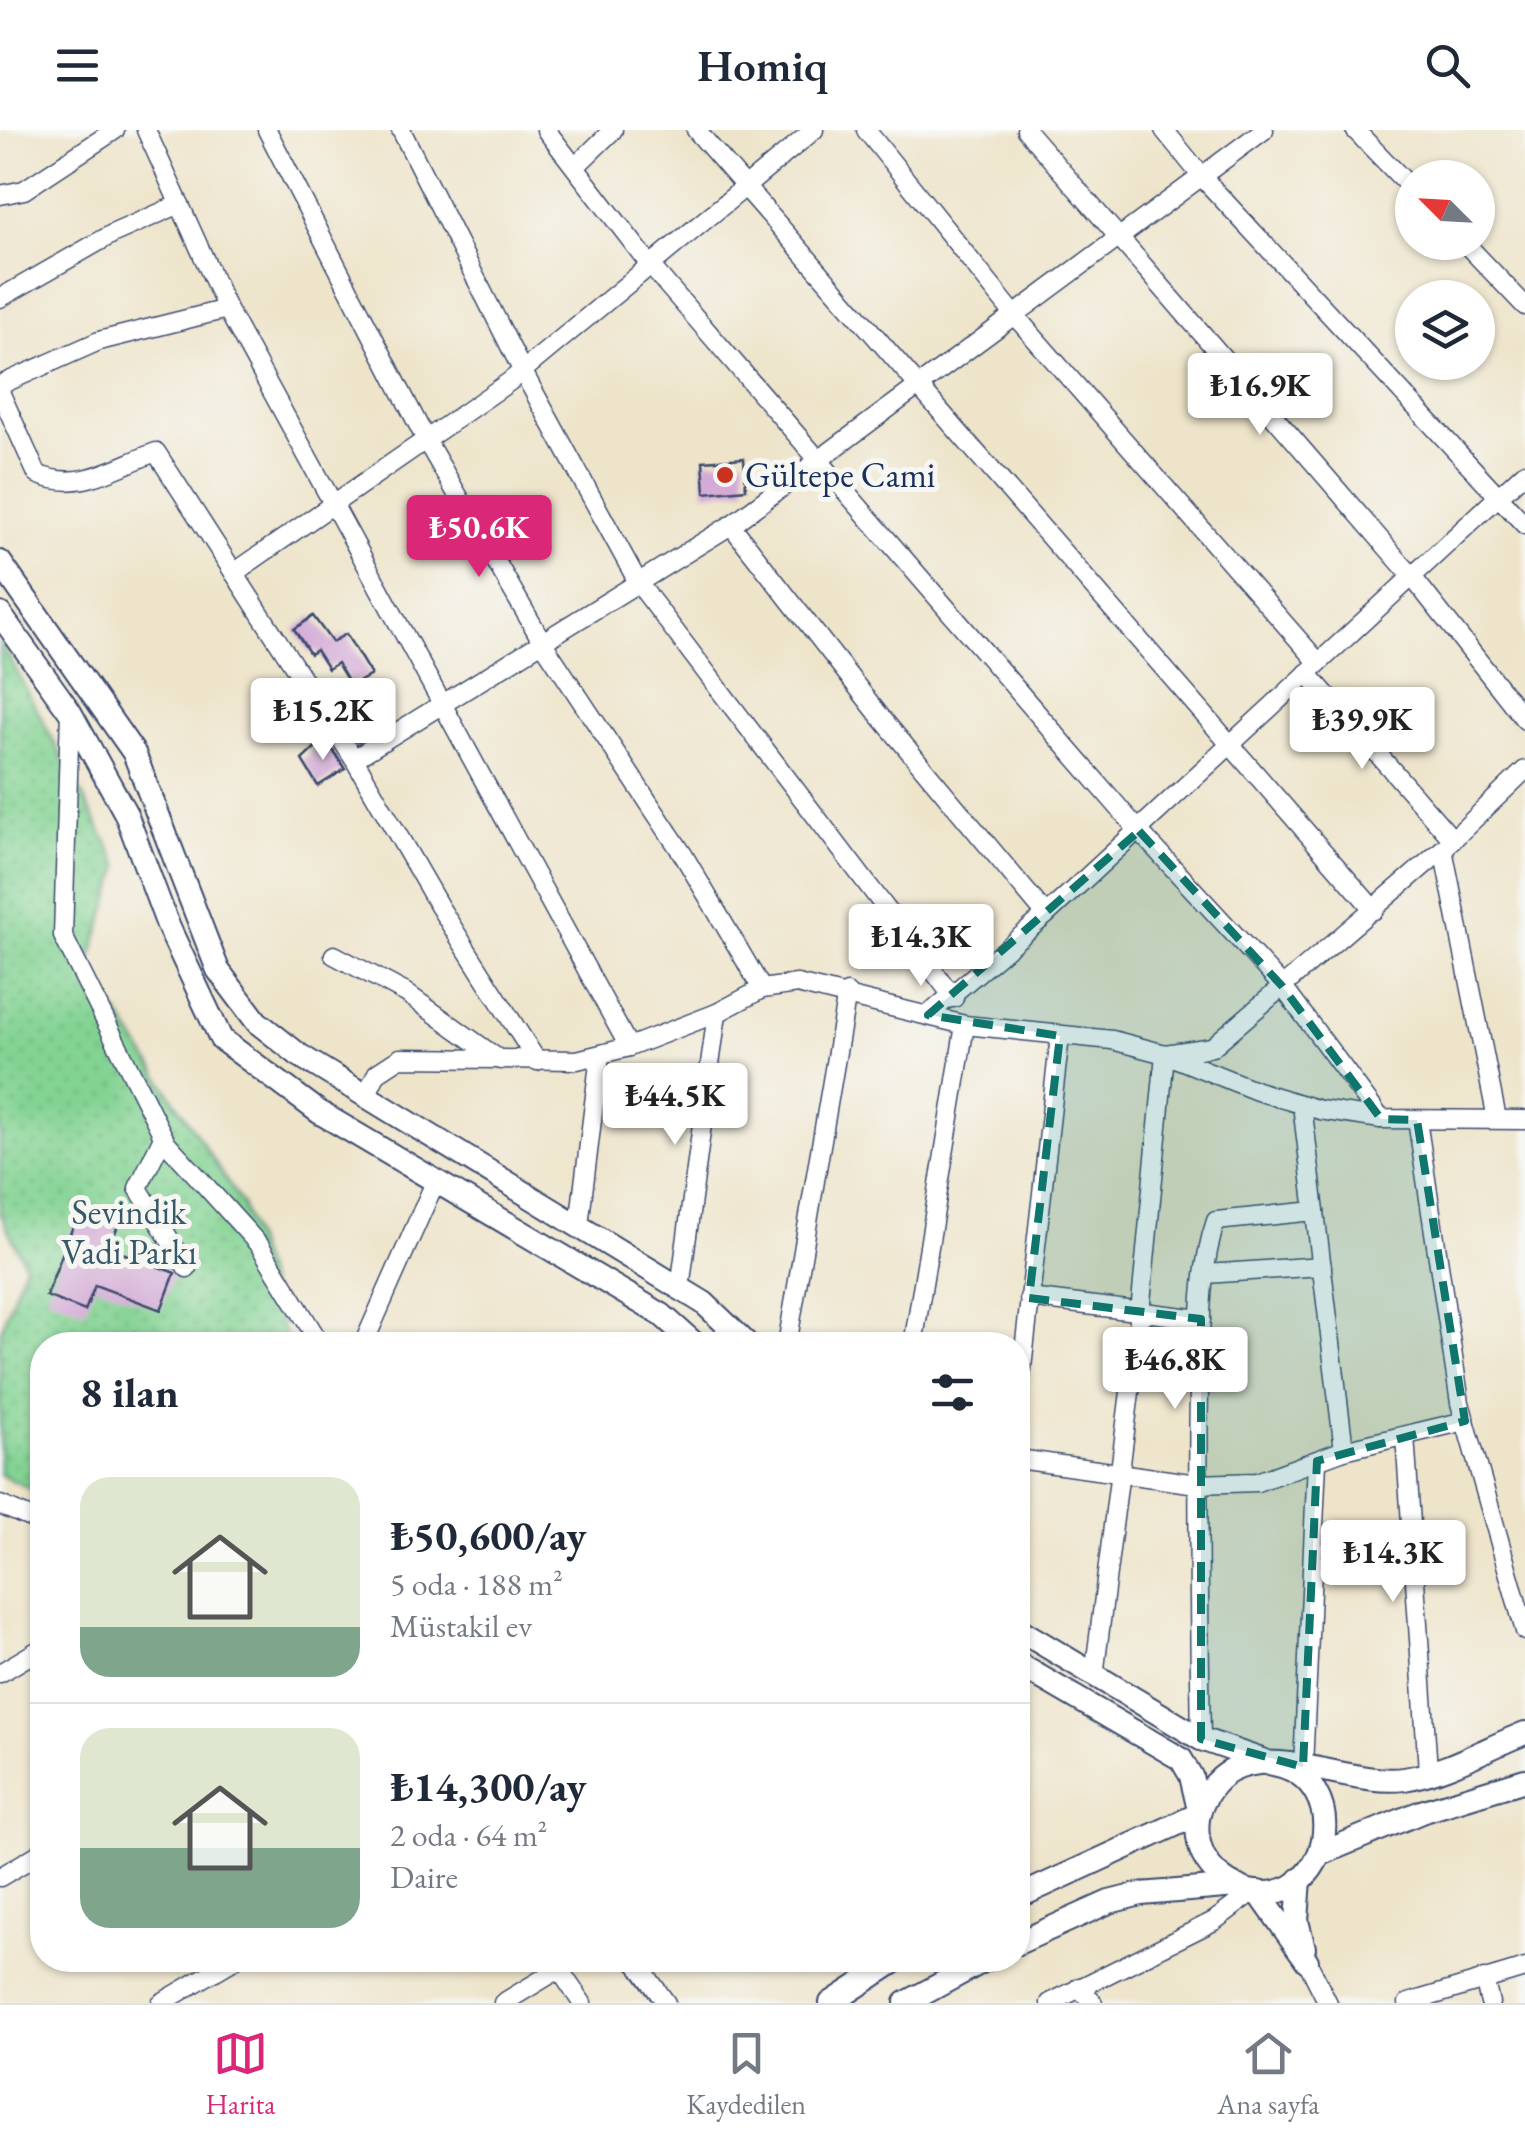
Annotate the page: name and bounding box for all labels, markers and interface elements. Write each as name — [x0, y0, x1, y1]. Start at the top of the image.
text: Homiq — [697, 36, 828, 94]
icon: menu — [50, 38, 105, 93]
icon: search — [1420, 38, 1475, 93]
north arrow — [1395, 160, 1495, 260]
map controls — [1395, 160, 1495, 380]
button: layers — [1395, 280, 1495, 380]
pin: ₺16.9K — [1179, 353, 1341, 438]
text: ₺16.9K — [1210, 364, 1310, 406]
place label: Gültepe Cami — [745, 452, 935, 497]
marker: Gültepe Cami — [714, 464, 736, 486]
pin: ₺50.6K — [398, 495, 560, 580]
text: ₺50.6K — [429, 506, 529, 548]
pin: ₺15.2K — [242, 678, 404, 763]
pin: ₺39.9K — [1281, 687, 1443, 772]
text: ₺15.2K — [273, 689, 373, 731]
text: ₺39.9K — [1312, 698, 1412, 740]
pin: ₺14.3K — [840, 904, 1002, 989]
text: ₺14.3K — [871, 915, 971, 957]
pin: ₺44.5K — [594, 1063, 756, 1148]
text: ₺44.5K — [625, 1074, 725, 1116]
park label: Sevindik Vadi Parkı — [61, 1189, 197, 1274]
pin: ₺46.8K — [1094, 1327, 1256, 1412]
text: ₺46.8K — [1125, 1338, 1225, 1380]
text: 8 ilan — [80, 1365, 179, 1420]
icon: filters — [925, 1365, 980, 1420]
text: ₺50,600/ay — [390, 1508, 586, 1563]
icon: home — [160, 1517, 280, 1637]
pin: ₺14.3K — [1312, 1520, 1474, 1605]
text: ₺14.3K — [1343, 1531, 1443, 1573]
text: 5 oda · 188 m² — [390, 1563, 563, 1605]
text: Müstakil ev — [390, 1605, 532, 1647]
text: ₺14,300/ay — [390, 1759, 586, 1814]
icon: home — [160, 1768, 280, 1888]
text: 2 oda · 64 m² — [390, 1814, 547, 1856]
text: Daire — [390, 1856, 458, 1898]
tab: Harita — [205, 2026, 275, 2122]
tab: Kaydedilen — [686, 2026, 806, 2122]
tab: Ana sayfa — [1217, 2026, 1320, 2122]

